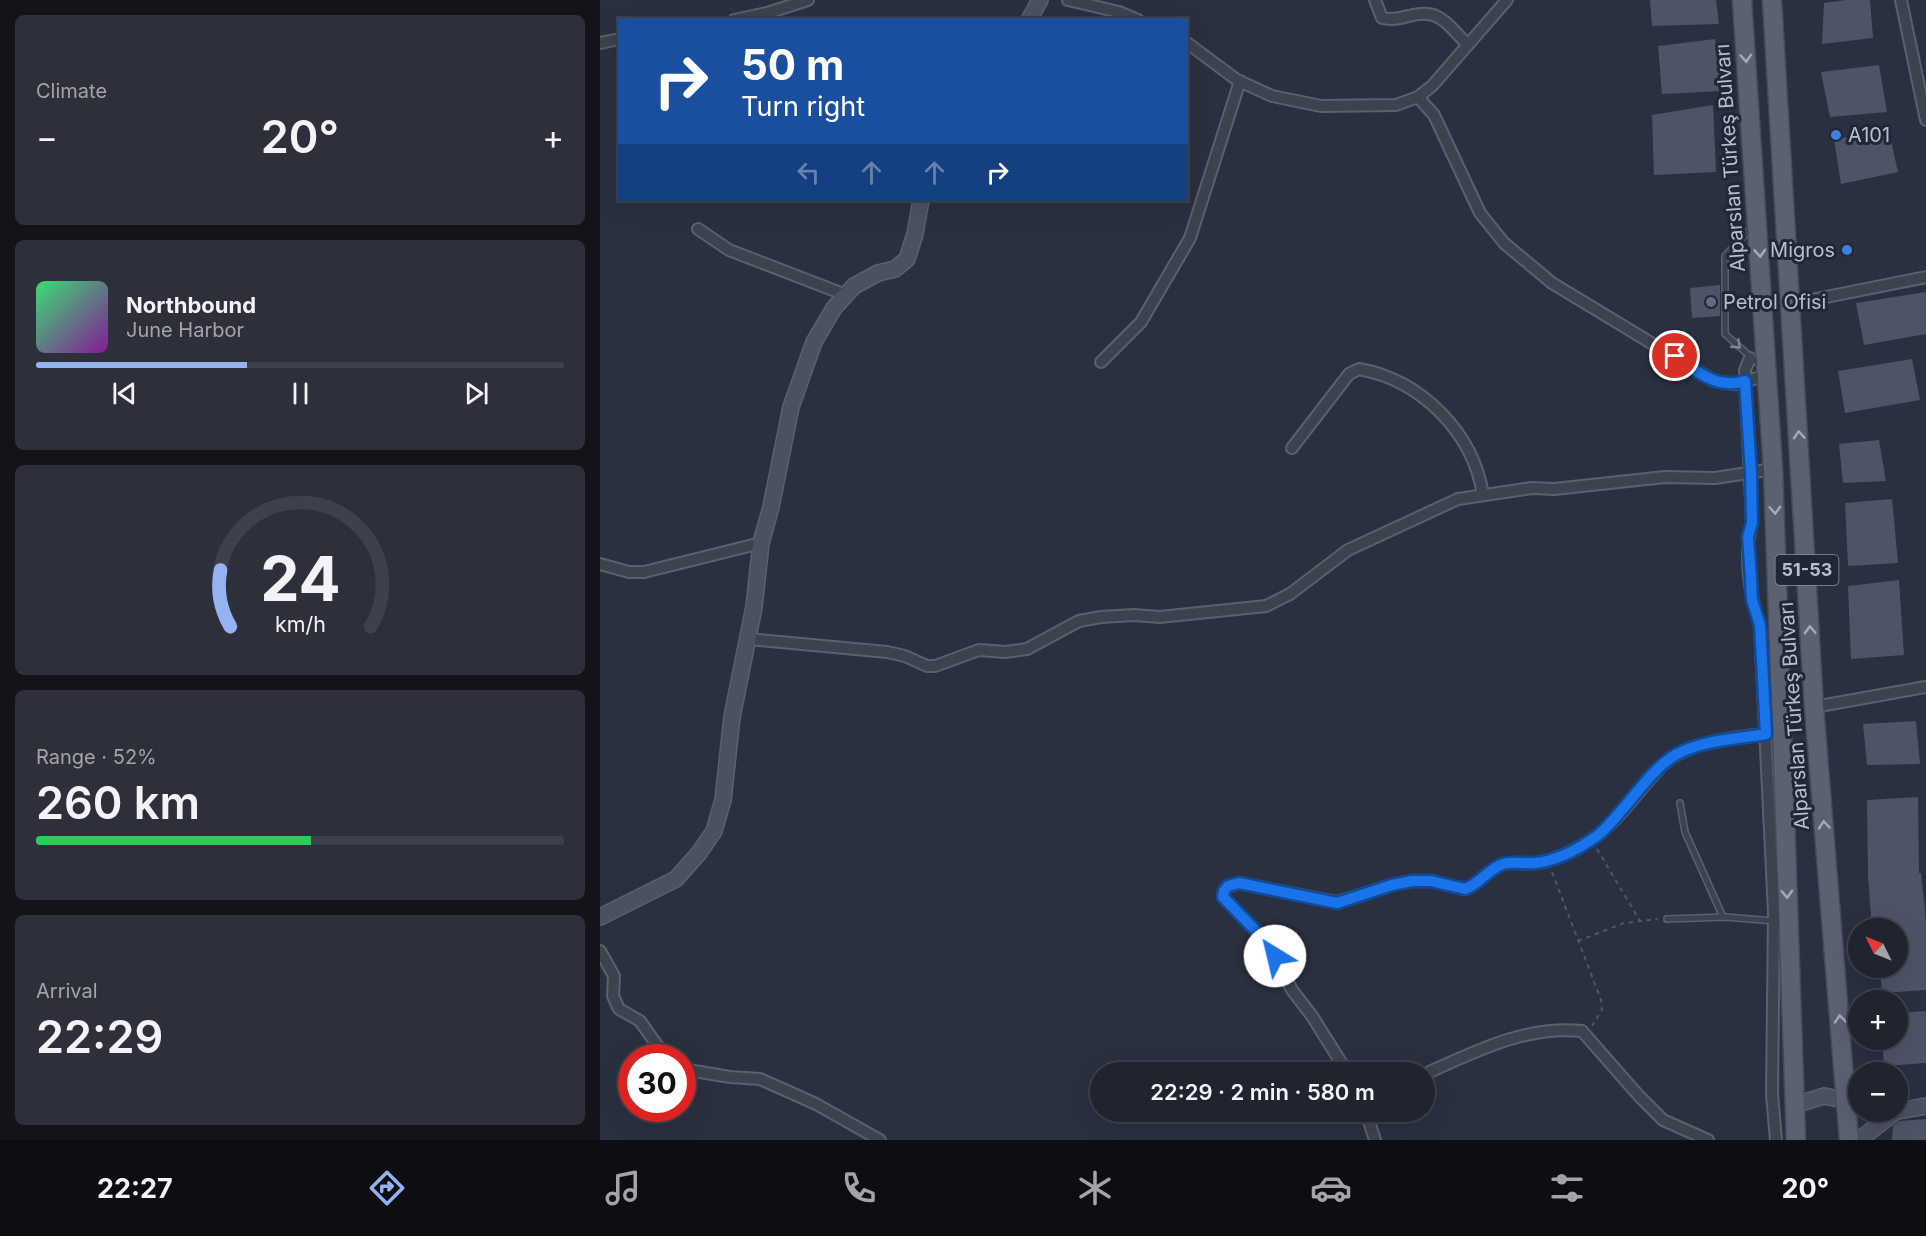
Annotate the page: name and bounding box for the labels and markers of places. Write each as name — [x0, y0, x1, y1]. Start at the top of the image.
place label: A101 — [1848, 123, 1890, 147]
marker: A101 — [1829, 128, 1843, 142]
place label: Migros — [1770, 238, 1835, 262]
marker: Migros — [1840, 243, 1854, 257]
place label: Petrol Ofisi — [1723, 290, 1826, 314]
marker: Petrol Ofisi — [1704, 295, 1718, 309]
pin — [1649, 330, 1700, 381]

